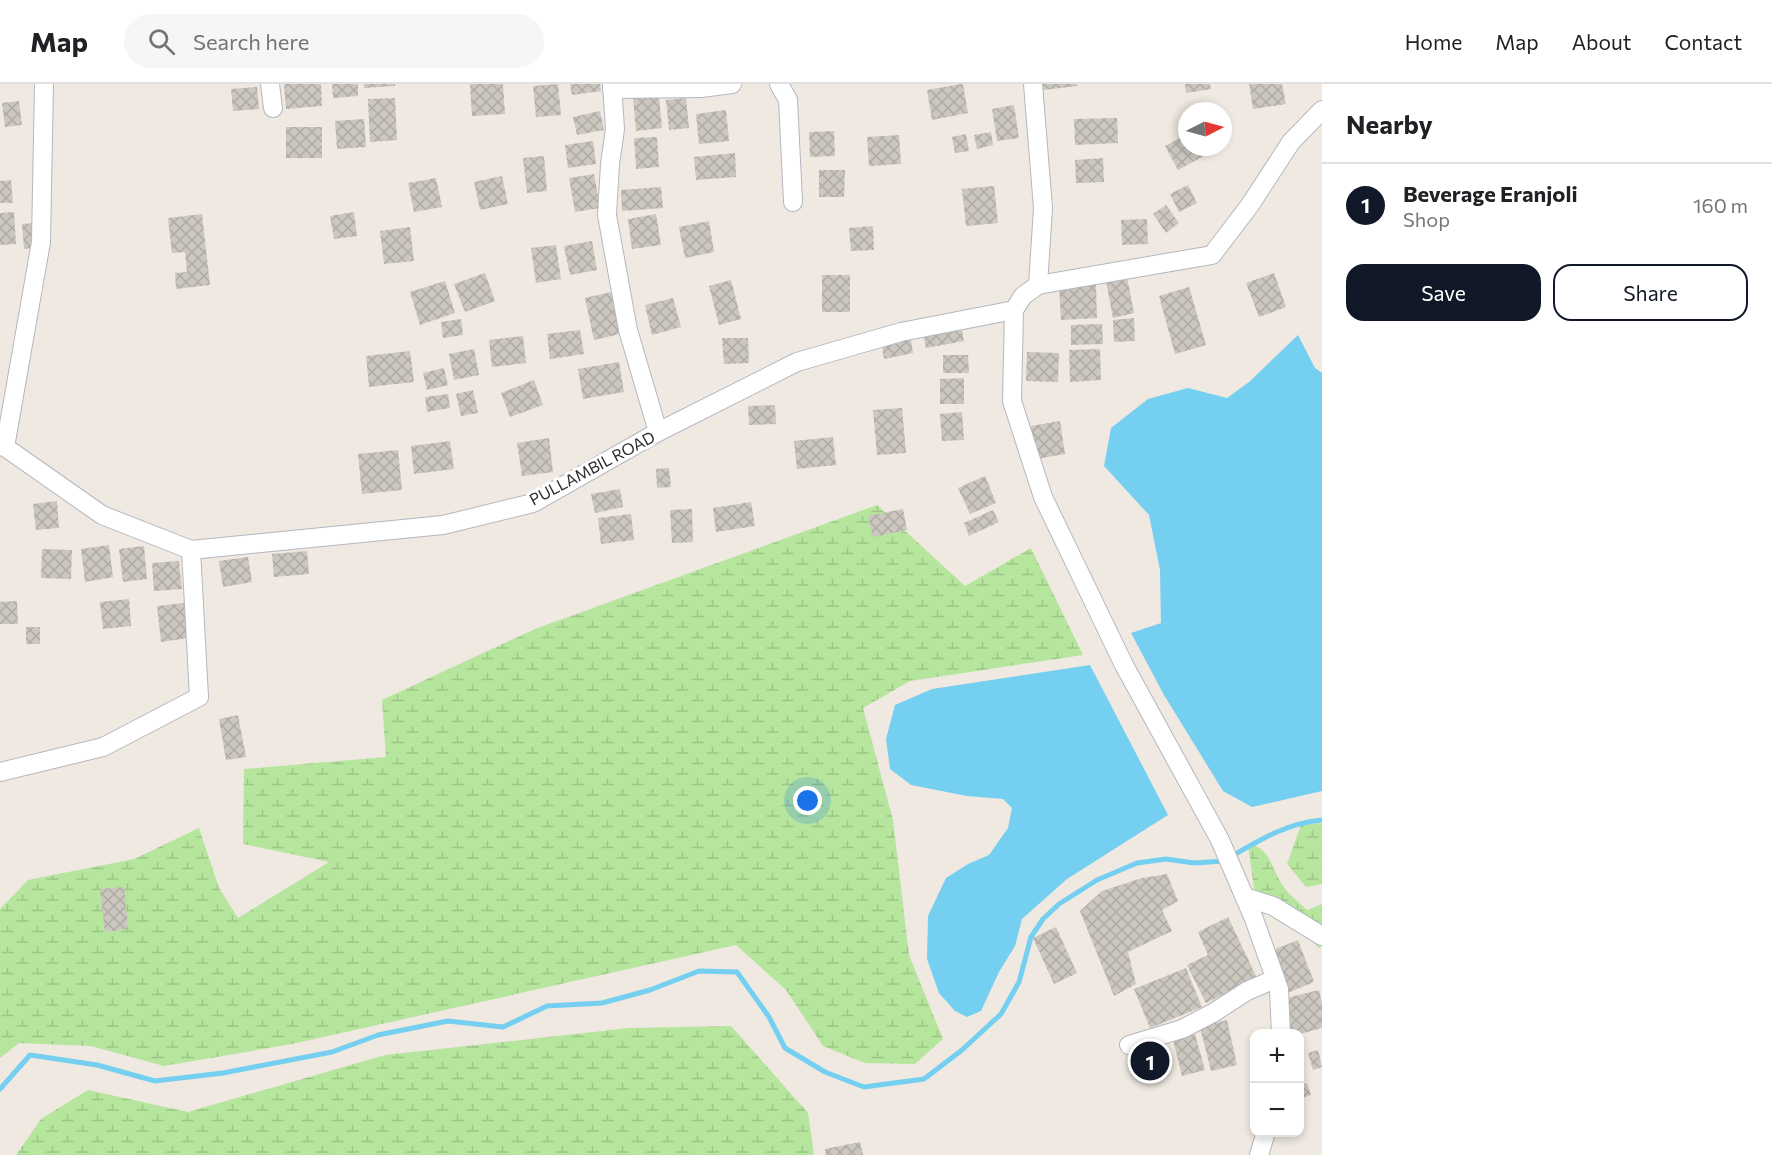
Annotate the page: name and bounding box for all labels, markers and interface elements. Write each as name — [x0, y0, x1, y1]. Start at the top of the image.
search box — [124, 14, 544, 68]
text: Map — [30, 24, 88, 58]
icon: search — [145, 25, 178, 58]
text: Search here — [193, 28, 309, 55]
text: Home — [1405, 29, 1462, 54]
text: Map — [1495, 29, 1539, 54]
text: About — [1572, 29, 1631, 54]
text: Contact — [1664, 29, 1742, 54]
north arrow — [1178, 102, 1232, 156]
text: Nearby — [1346, 108, 1433, 139]
text: Beverage Eranjoli — [1403, 180, 1578, 207]
text: 1 — [1361, 193, 1370, 217]
text: 160 m — [1693, 193, 1748, 217]
text: Shop — [1403, 207, 1450, 231]
button: Save — [1346, 264, 1541, 321]
button: Share — [1553, 264, 1748, 321]
street label: PULLAMBIL ROAD — [526, 426, 658, 509]
your location — [793, 786, 822, 815]
map controls — [1250, 1029, 1304, 1137]
button: + — [1250, 1029, 1304, 1083]
pin: 1 — [1130, 1038, 1170, 1084]
button: − — [1250, 1083, 1304, 1137]

